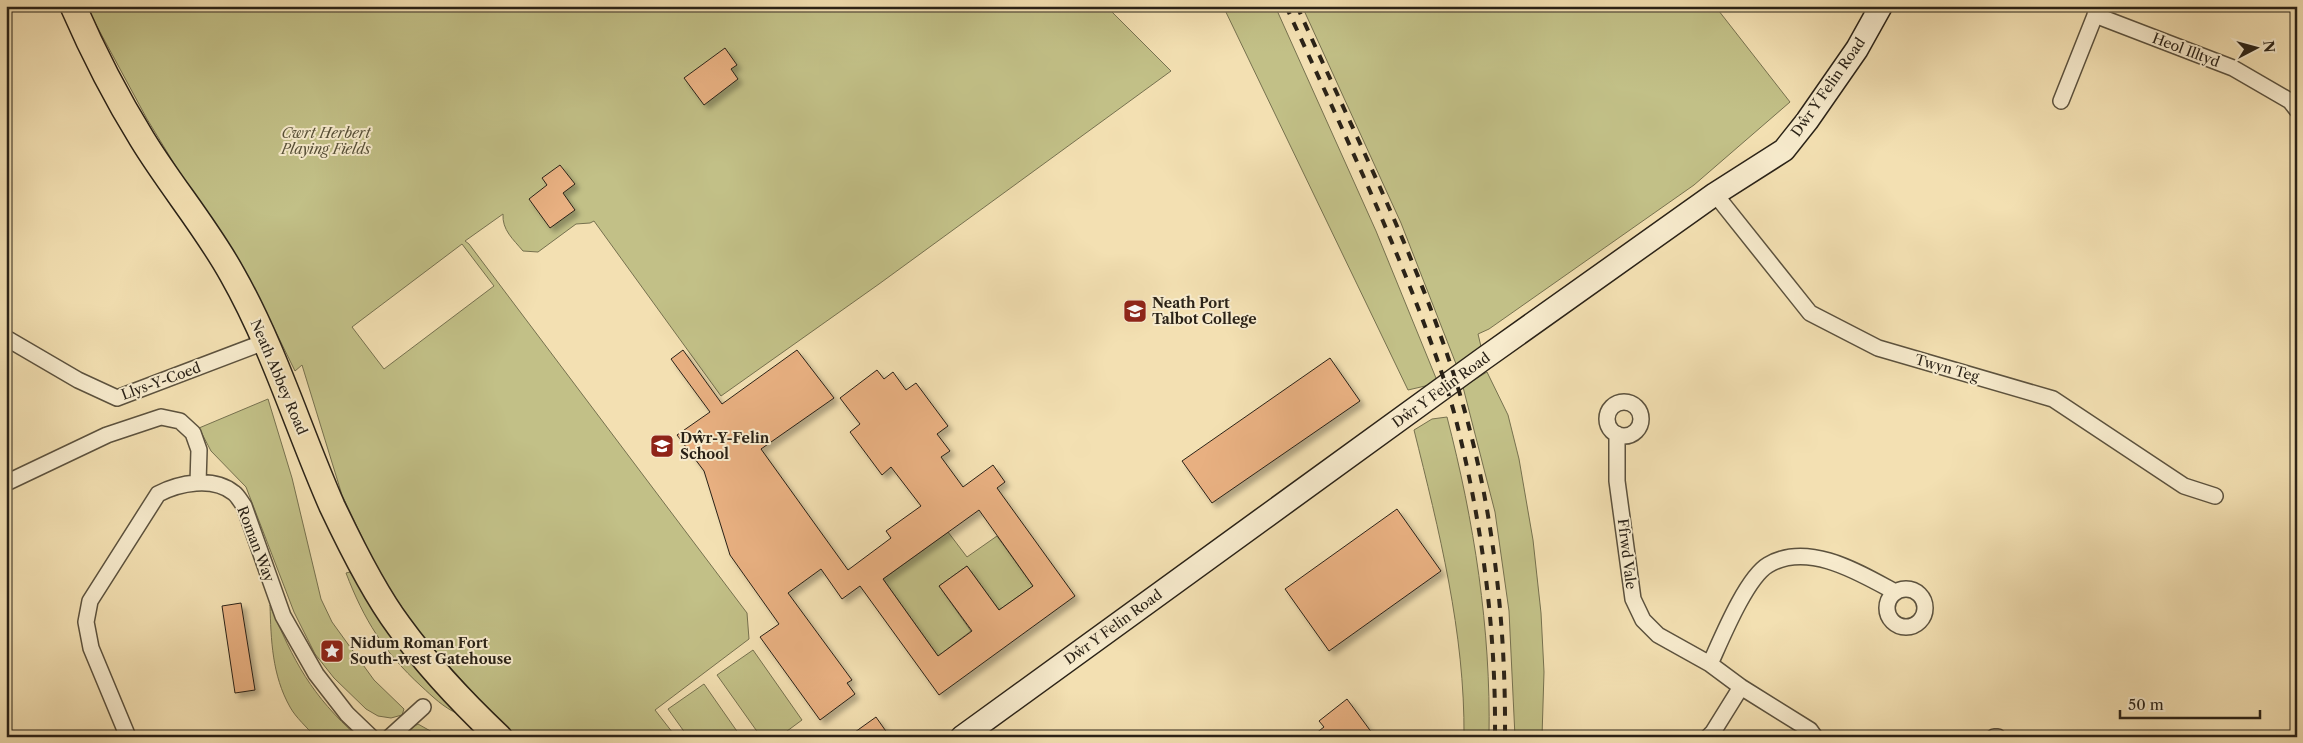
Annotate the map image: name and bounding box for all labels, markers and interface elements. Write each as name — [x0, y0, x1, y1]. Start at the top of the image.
north arrow — [2230, 22, 2280, 72]
street label: Heol Illtyd — [2150, 29, 2223, 71]
street label: Dŵr Y Felin Road — [1787, 34, 1869, 140]
text: N — [2259, 40, 2279, 54]
park label: Cwrt Herbert Playing Fields — [280, 124, 372, 158]
place label: Neath Port Talbot College — [1152, 294, 1257, 328]
school or university icon: Neath Port Talbot College — [1122, 298, 1148, 324]
street label: Neath Abbey Road — [247, 316, 312, 438]
street label: Dŵr Y Felin Road — [1388, 348, 1494, 432]
street label: Twyn Teg — [1913, 350, 1982, 386]
street label: Llys-Y-Coed — [119, 358, 204, 404]
place label: Dŵr-Y-Felin School — [680, 429, 770, 463]
school or university icon: Dŵr-Y-Felin School — [649, 433, 675, 459]
street label: Roman Way — [233, 503, 279, 585]
street label: Ffrwd Vale — [1614, 518, 1640, 591]
street label: Dŵr Y Felin Road — [1060, 585, 1166, 669]
place label: Nidum Roman Fort South-west Gatehouse — [350, 634, 512, 668]
place icon: Nidum Roman Fort South-west Gatehouse — [319, 638, 345, 664]
scale bar — [2120, 688, 2260, 720]
text: 50 m — [2128, 695, 2164, 714]

